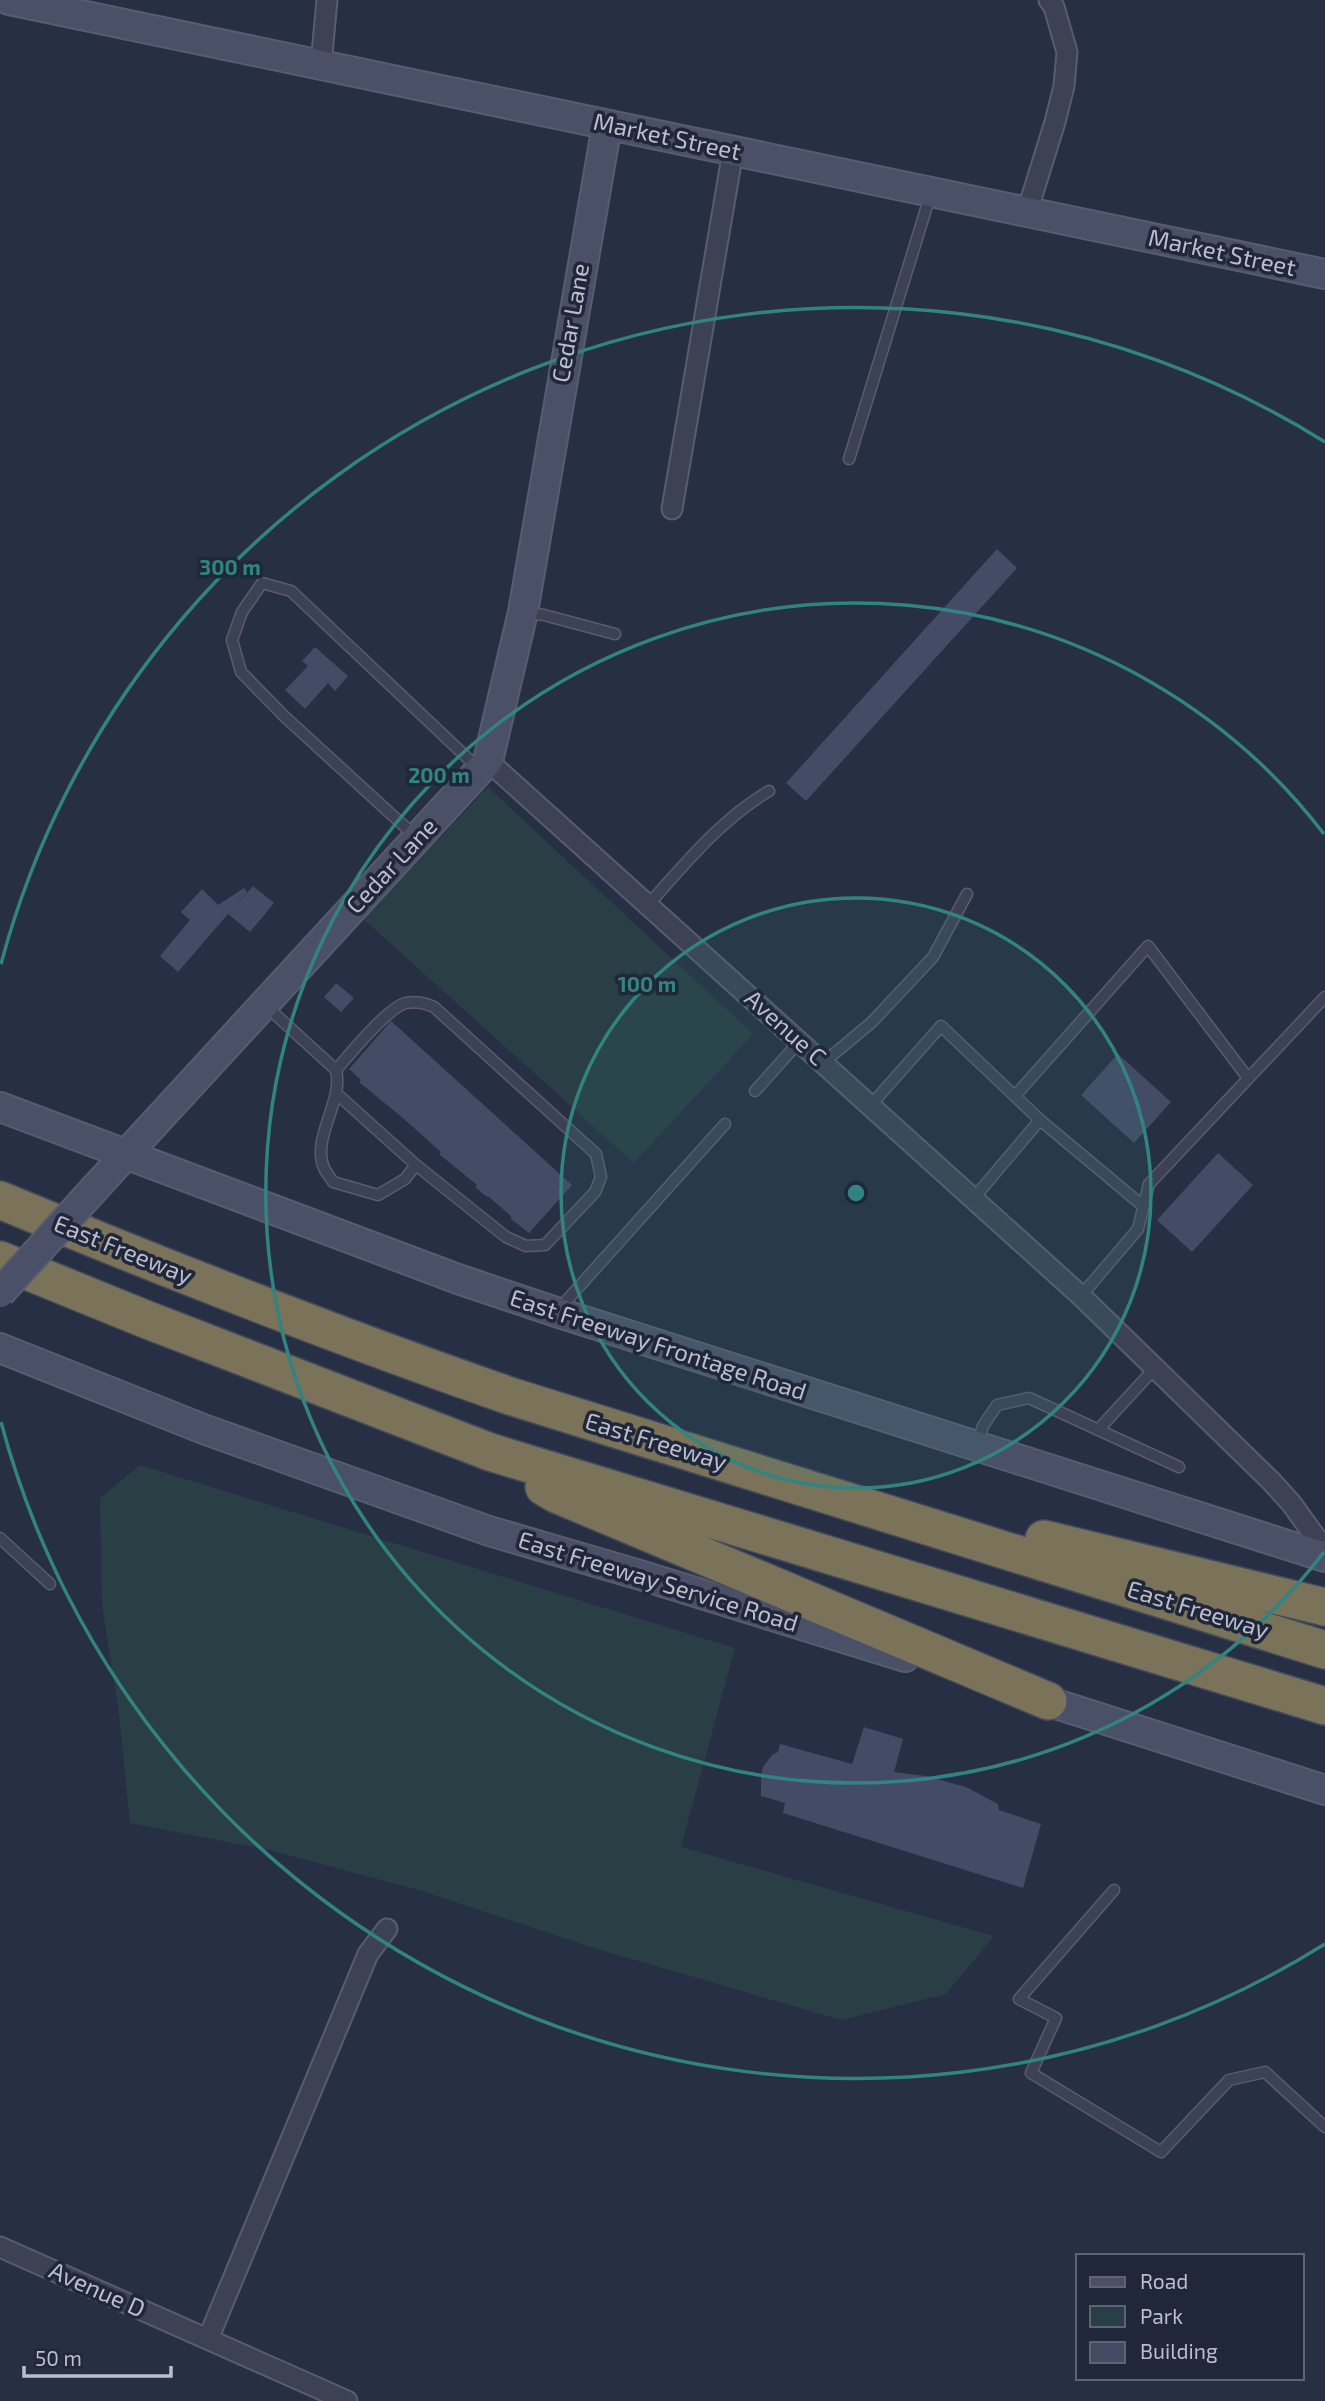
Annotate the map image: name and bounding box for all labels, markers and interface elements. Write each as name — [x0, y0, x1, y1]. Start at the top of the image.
street label: Market Street — [591, 106, 744, 165]
street label: Market Street — [1146, 222, 1299, 281]
street label: Cedar Lane — [545, 261, 594, 384]
text: 300 m — [199, 554, 261, 579]
text: 200 m — [408, 762, 470, 787]
street label: Cedar Lane — [339, 811, 443, 919]
text: 100 m — [618, 971, 676, 996]
street label: Avenue C — [739, 983, 833, 1071]
centre of rings — [844, 1181, 868, 1205]
street label: East Freeway — [50, 1208, 197, 1290]
street label: East Freeway Frontage Road — [507, 1282, 810, 1405]
street label: East Freeway — [582, 1405, 731, 1476]
street label: East Freeway Service Road — [515, 1524, 802, 1637]
street label: East Freeway — [1124, 1573, 1273, 1644]
legend — [1076, 2254, 1304, 2380]
street label: Avenue D — [45, 2255, 150, 2323]
text: Road — [1140, 2268, 1188, 2293]
text: Park — [1140, 2303, 1183, 2328]
scale bar — [24, 2334, 172, 2378]
text: Building — [1140, 2338, 1218, 2363]
text: 50 m — [35, 2345, 82, 2370]

